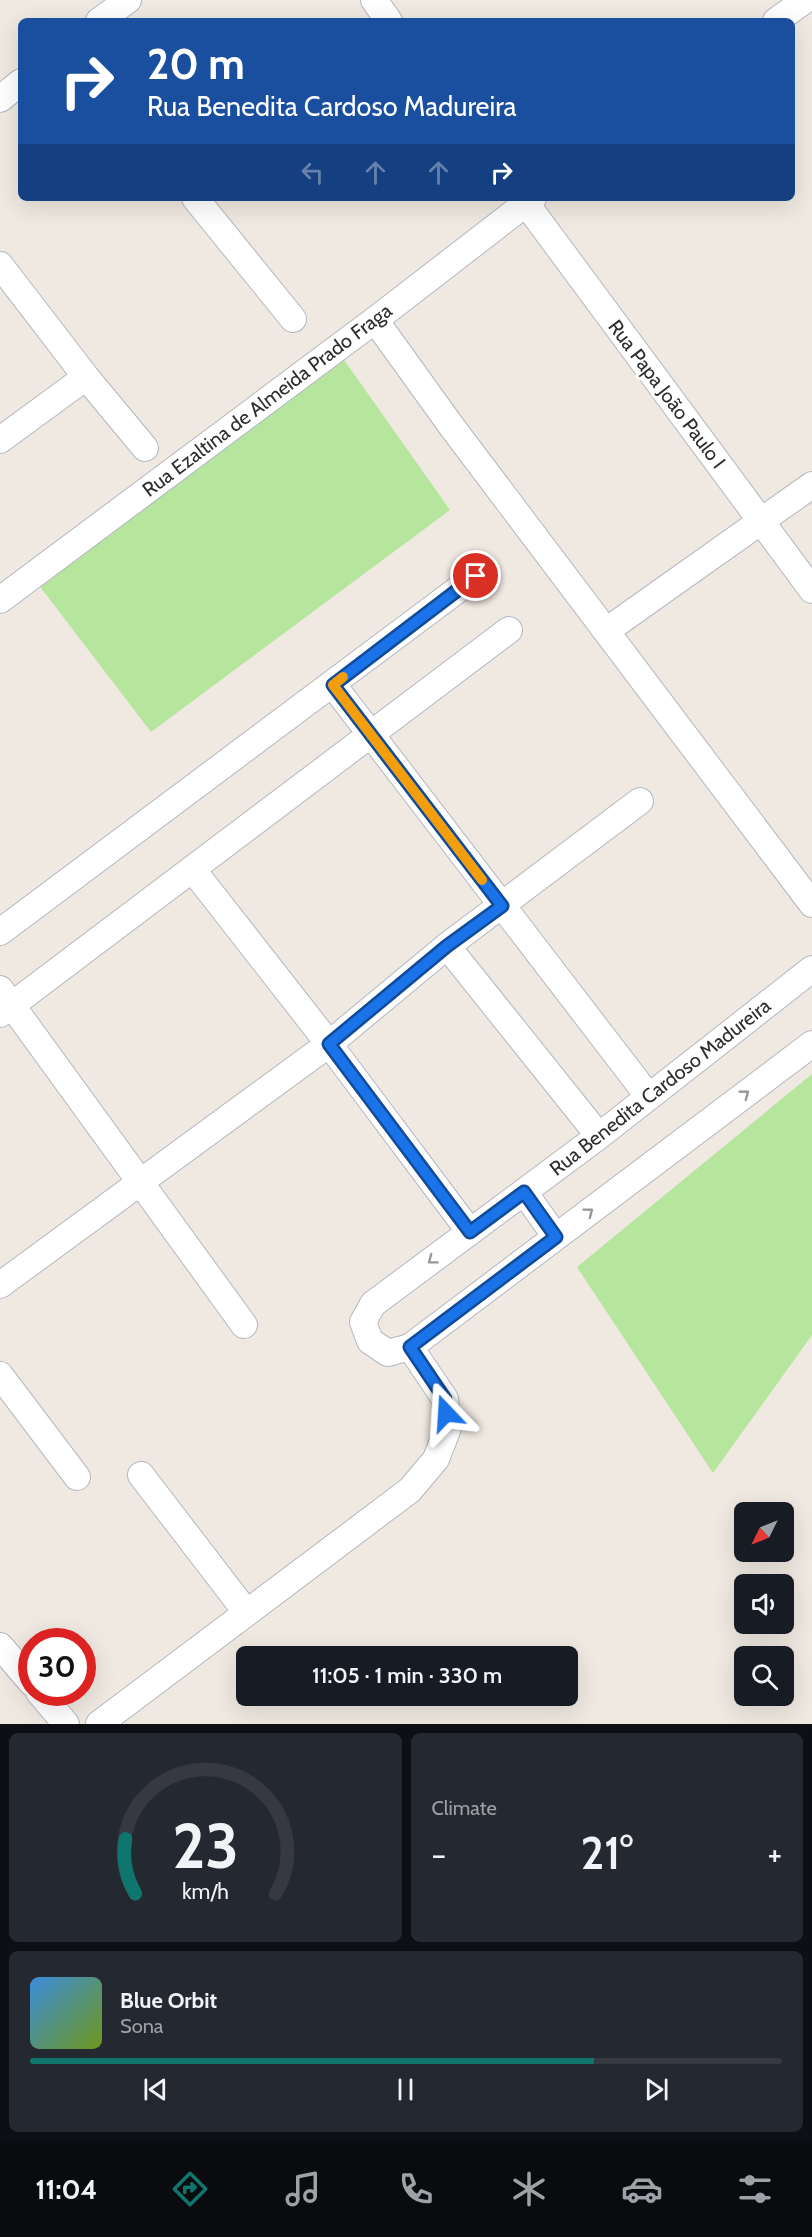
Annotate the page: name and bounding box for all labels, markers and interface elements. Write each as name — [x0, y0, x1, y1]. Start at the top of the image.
text: 20 m — [147, 38, 245, 90]
icon: right — [48, 42, 126, 120]
text: Rua Benedita Cardoso Madureira — [147, 90, 516, 123]
icon: left — [296, 156, 329, 189]
icon: ahead — [359, 156, 392, 189]
icon: ahead — [422, 156, 455, 189]
icon: right — [485, 156, 518, 189]
street label: Rua Ezaltina de Almeida Prado Fraga — [138, 298, 397, 502]
street label: Rua Papa João Paulo I — [603, 315, 731, 473]
pin — [450, 550, 501, 601]
icon: arrive — [459, 559, 492, 592]
street label: Rua Benedita Cardoso Madureira — [545, 993, 776, 1181]
one-way arrow — [738, 1091, 749, 1102]
one-way arrow — [583, 1208, 594, 1219]
one-way arrow — [428, 1253, 439, 1264]
position arrow — [414, 1381, 478, 1445]
north arrow — [734, 1502, 794, 1562]
map controls — [734, 1502, 794, 1706]
button: sound — [734, 1574, 794, 1634]
speed limit sign: 30 — [18, 1628, 96, 1706]
button: search — [734, 1646, 794, 1706]
text: 11:05 · 1 min · 330 m — [312, 1662, 502, 1689]
text: Climate — [432, 1796, 497, 1820]
text: 23 — [172, 1808, 239, 1884]
text: 21° — [580, 1826, 633, 1880]
text: − — [432, 1834, 446, 1874]
text: + — [767, 1834, 782, 1874]
text: km/h — [182, 1879, 229, 1905]
text: Blue Orbit — [120, 1987, 217, 2014]
text: Sona — [120, 2014, 163, 2038]
icon: previous — [139, 2073, 172, 2106]
icon: pause — [389, 2073, 422, 2106]
icon: next — [640, 2073, 673, 2106]
icon: directions — [169, 2168, 211, 2210]
icon: music — [282, 2168, 324, 2210]
icon: phone — [395, 2168, 437, 2210]
icon: climate — [508, 2168, 550, 2210]
icon: car — [621, 2168, 663, 2210]
icon: filters — [734, 2168, 776, 2210]
text: 11:04 — [36, 2173, 97, 2206]

